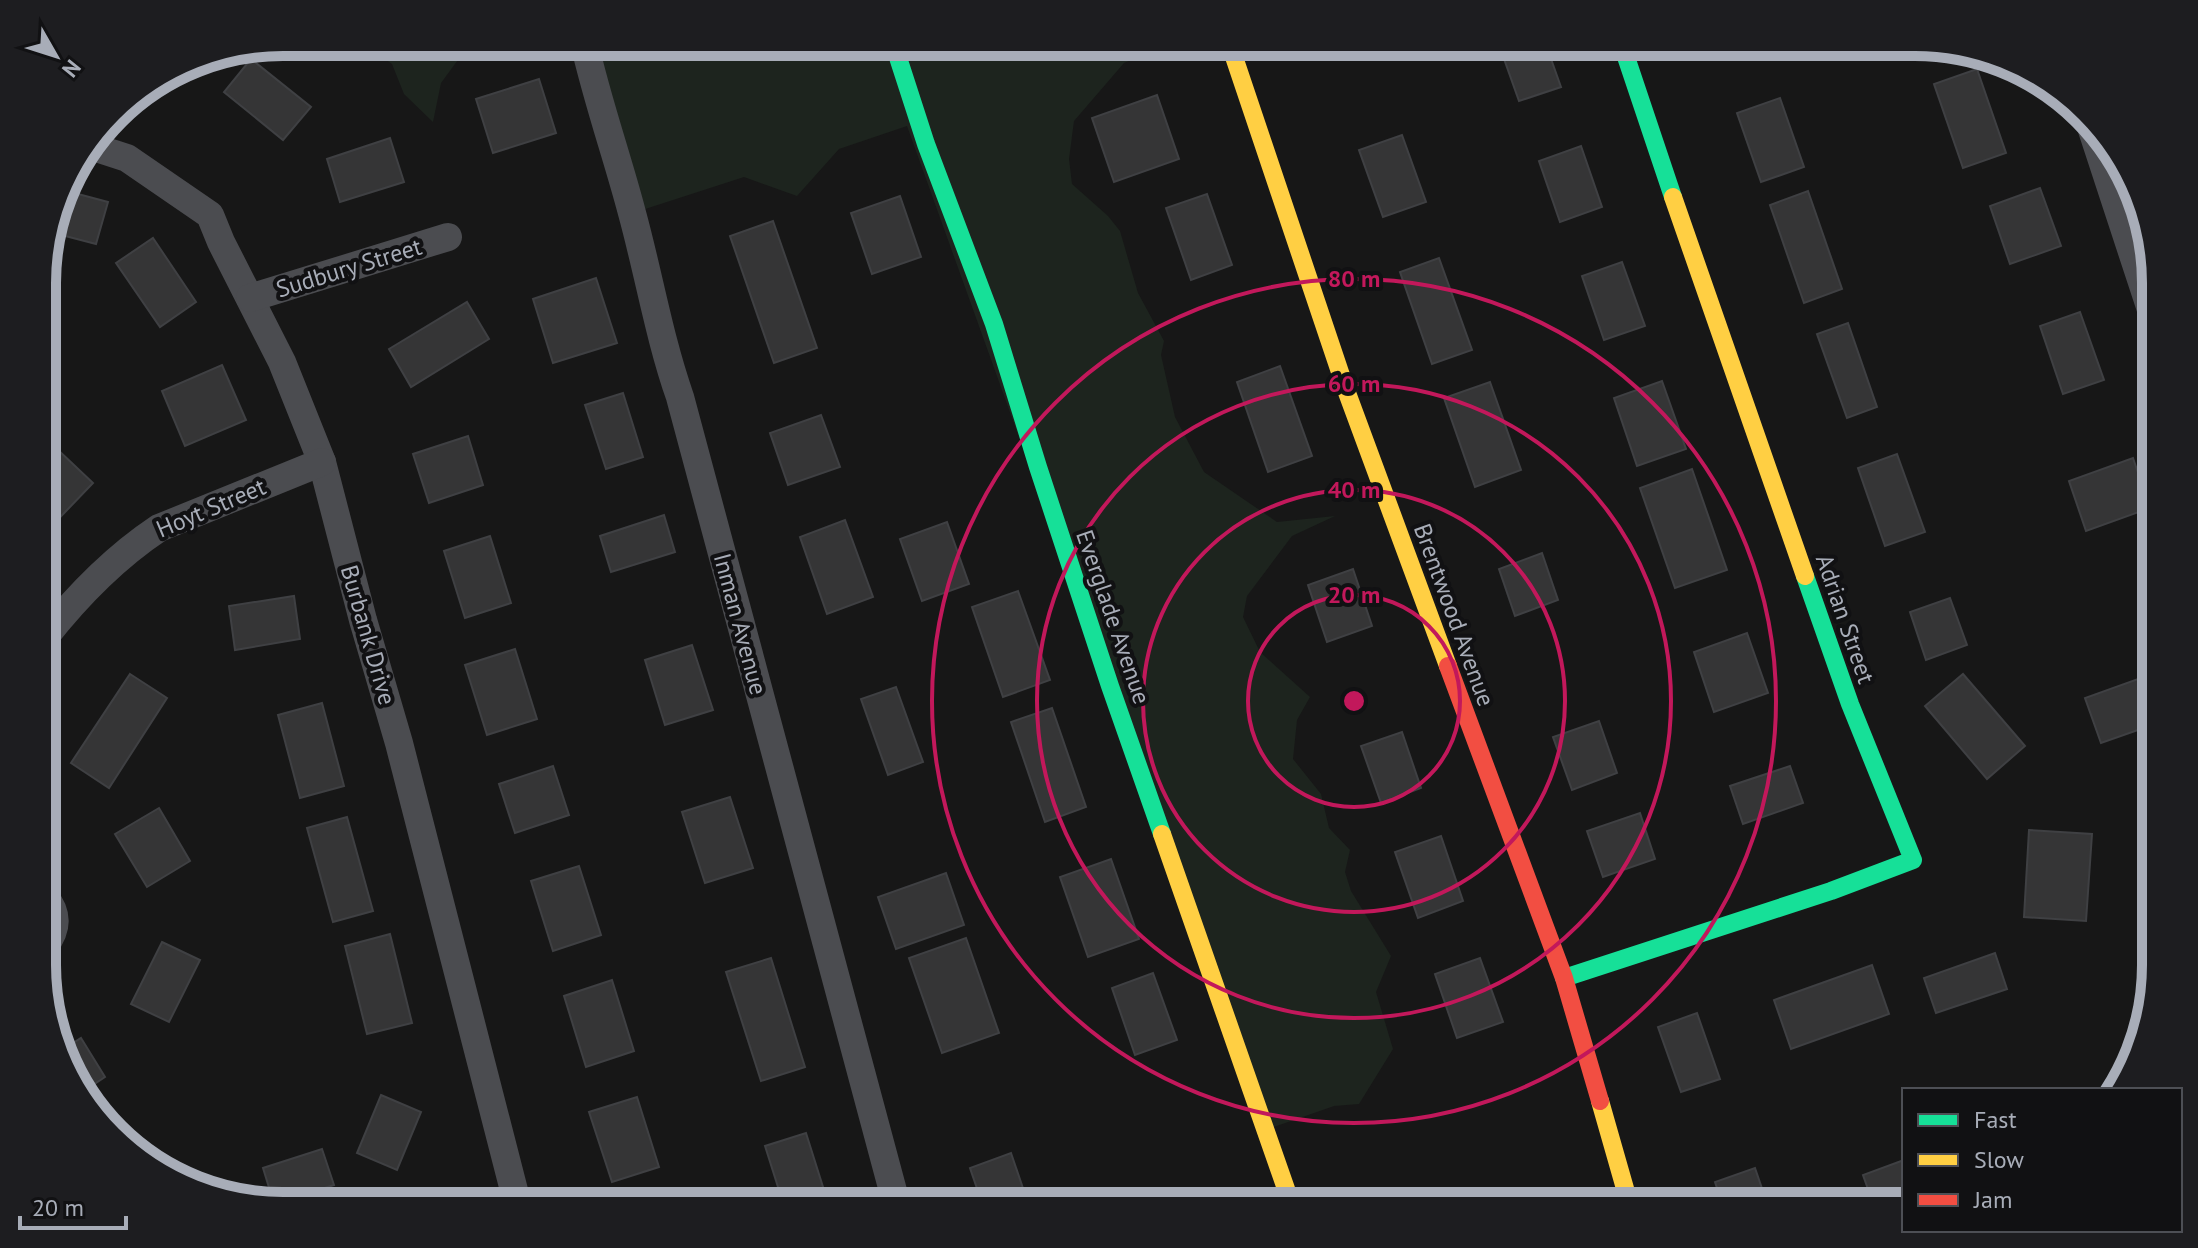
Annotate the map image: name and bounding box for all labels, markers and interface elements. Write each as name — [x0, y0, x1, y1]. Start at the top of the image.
north arrow — [16, 16, 96, 96]
text: N — [56, 54, 87, 83]
street label: Sudbury Street — [272, 231, 425, 304]
text: 80 m — [1328, 263, 1380, 294]
text: 60 m — [1328, 368, 1380, 399]
street label: Hoyt Street — [151, 471, 270, 544]
text: 40 m — [1328, 474, 1380, 505]
street label: Brentwood Avenue — [1407, 519, 1502, 710]
street label: Everglade Avenue — [1069, 526, 1158, 708]
street label: Inman Avenue — [707, 550, 774, 698]
street label: Adrian Street — [1809, 550, 1882, 687]
street label: Burbank Drive — [334, 561, 403, 708]
text: 20 m — [1328, 579, 1380, 610]
centre of rings — [1340, 687, 1368, 715]
legend — [1902, 1088, 2182, 1232]
text: Fast — [1974, 1104, 2017, 1135]
text: Slow — [1974, 1144, 2024, 1175]
scale bar — [20, 1180, 126, 1230]
text: Jam — [1973, 1184, 2012, 1215]
text: 20 m — [32, 1192, 84, 1223]

